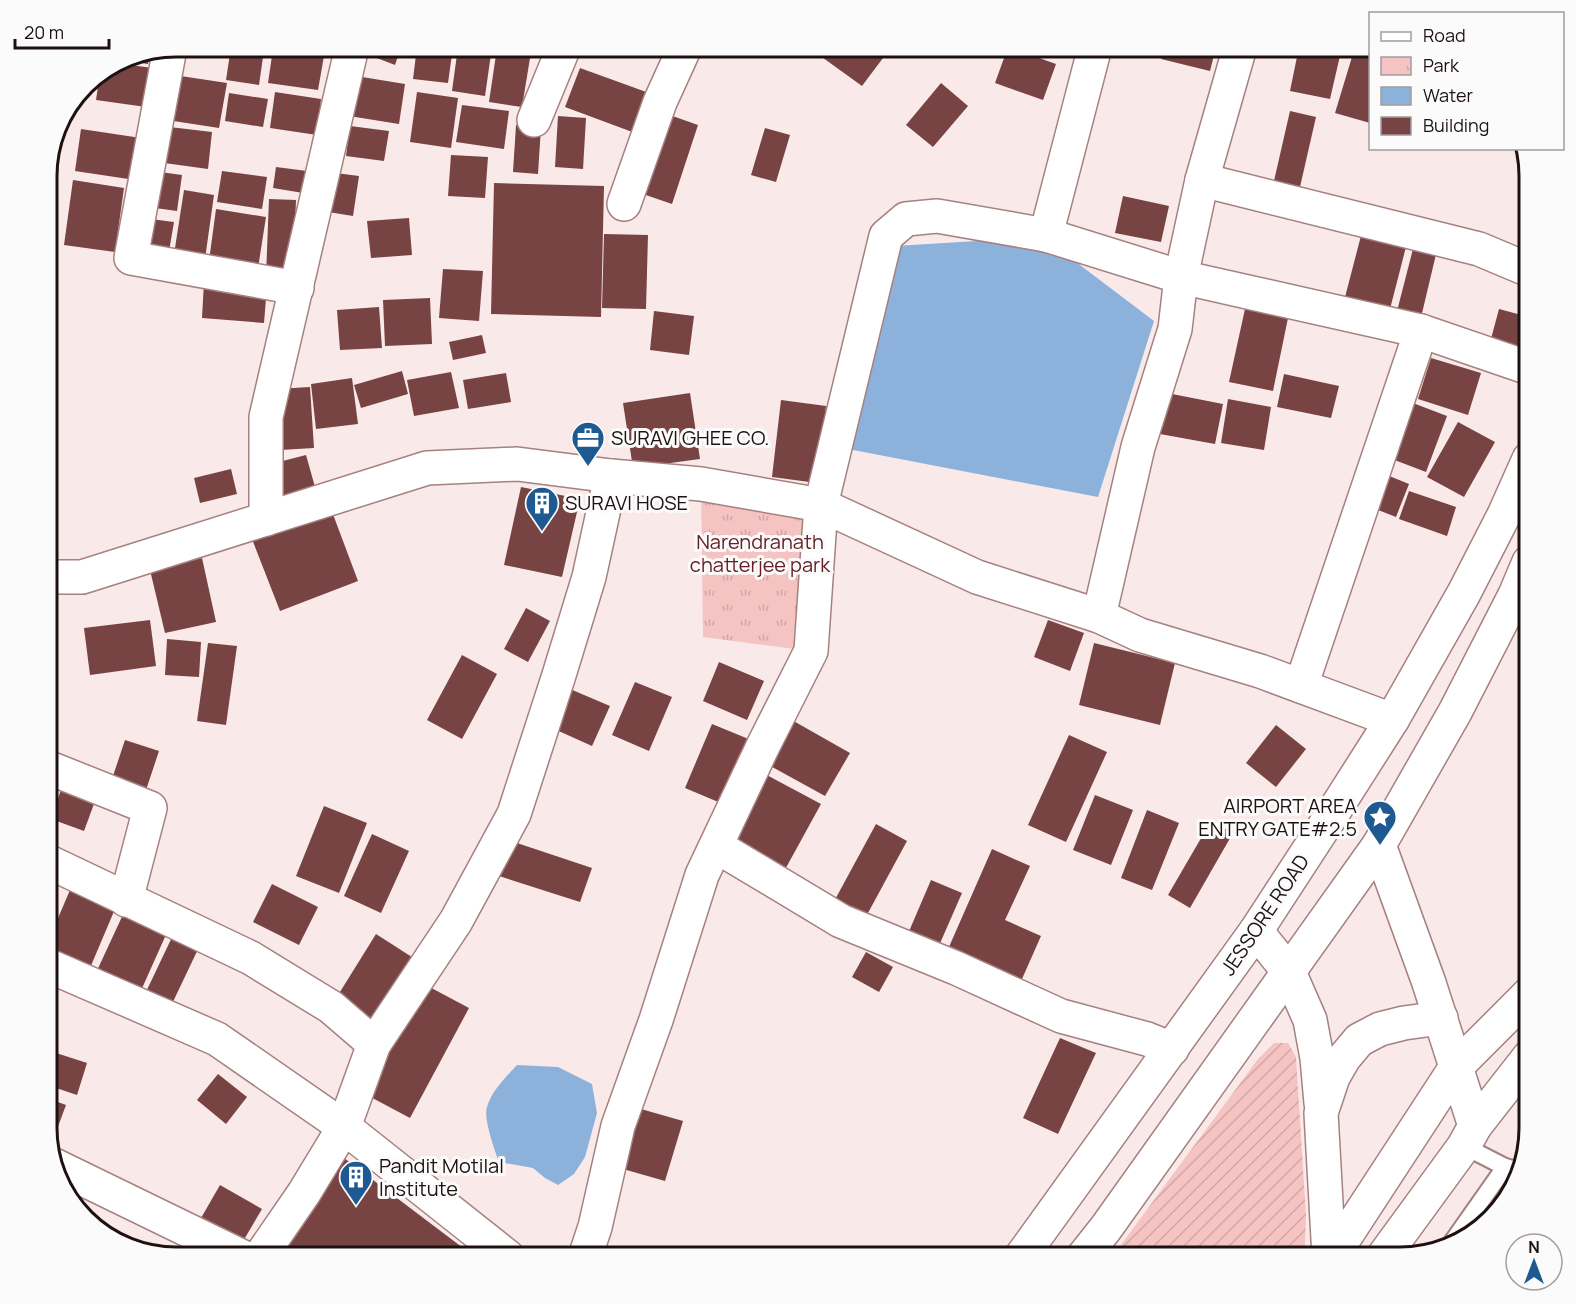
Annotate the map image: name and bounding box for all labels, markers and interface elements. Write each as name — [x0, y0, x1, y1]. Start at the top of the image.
scale bar — [15, 12, 110, 50]
legend — [1369, 12, 1564, 150]
text: 20 m — [24, 20, 64, 44]
text: Road — [1423, 23, 1466, 47]
text: Park — [1423, 53, 1460, 77]
text: Water — [1423, 83, 1473, 107]
text: Building — [1423, 113, 1489, 137]
office icon: SURAVI GHEE CO. — [570, 420, 606, 467]
place label: SURAVI GHEE CO. — [611, 424, 769, 451]
building icon: SURAVI HOSE — [524, 485, 560, 532]
place label: SURAVI HOSE — [565, 489, 688, 516]
park label: Narendranath chatterjee park — [690, 528, 831, 578]
place label: AIRPORT AREA ENTRY GATE#2.5 — [1198, 792, 1357, 842]
place icon: AIRPORT AREA ENTRY GATE#2.5 — [1362, 799, 1398, 846]
street label: JESSORE ROAD — [1214, 849, 1315, 980]
place label: Pandit Motilal Institute — [379, 1152, 504, 1202]
building icon: Pandit Motilal Institute — [338, 1159, 374, 1206]
north arrow — [1504, 1232, 1564, 1292]
text: N — [1528, 1236, 1540, 1258]

